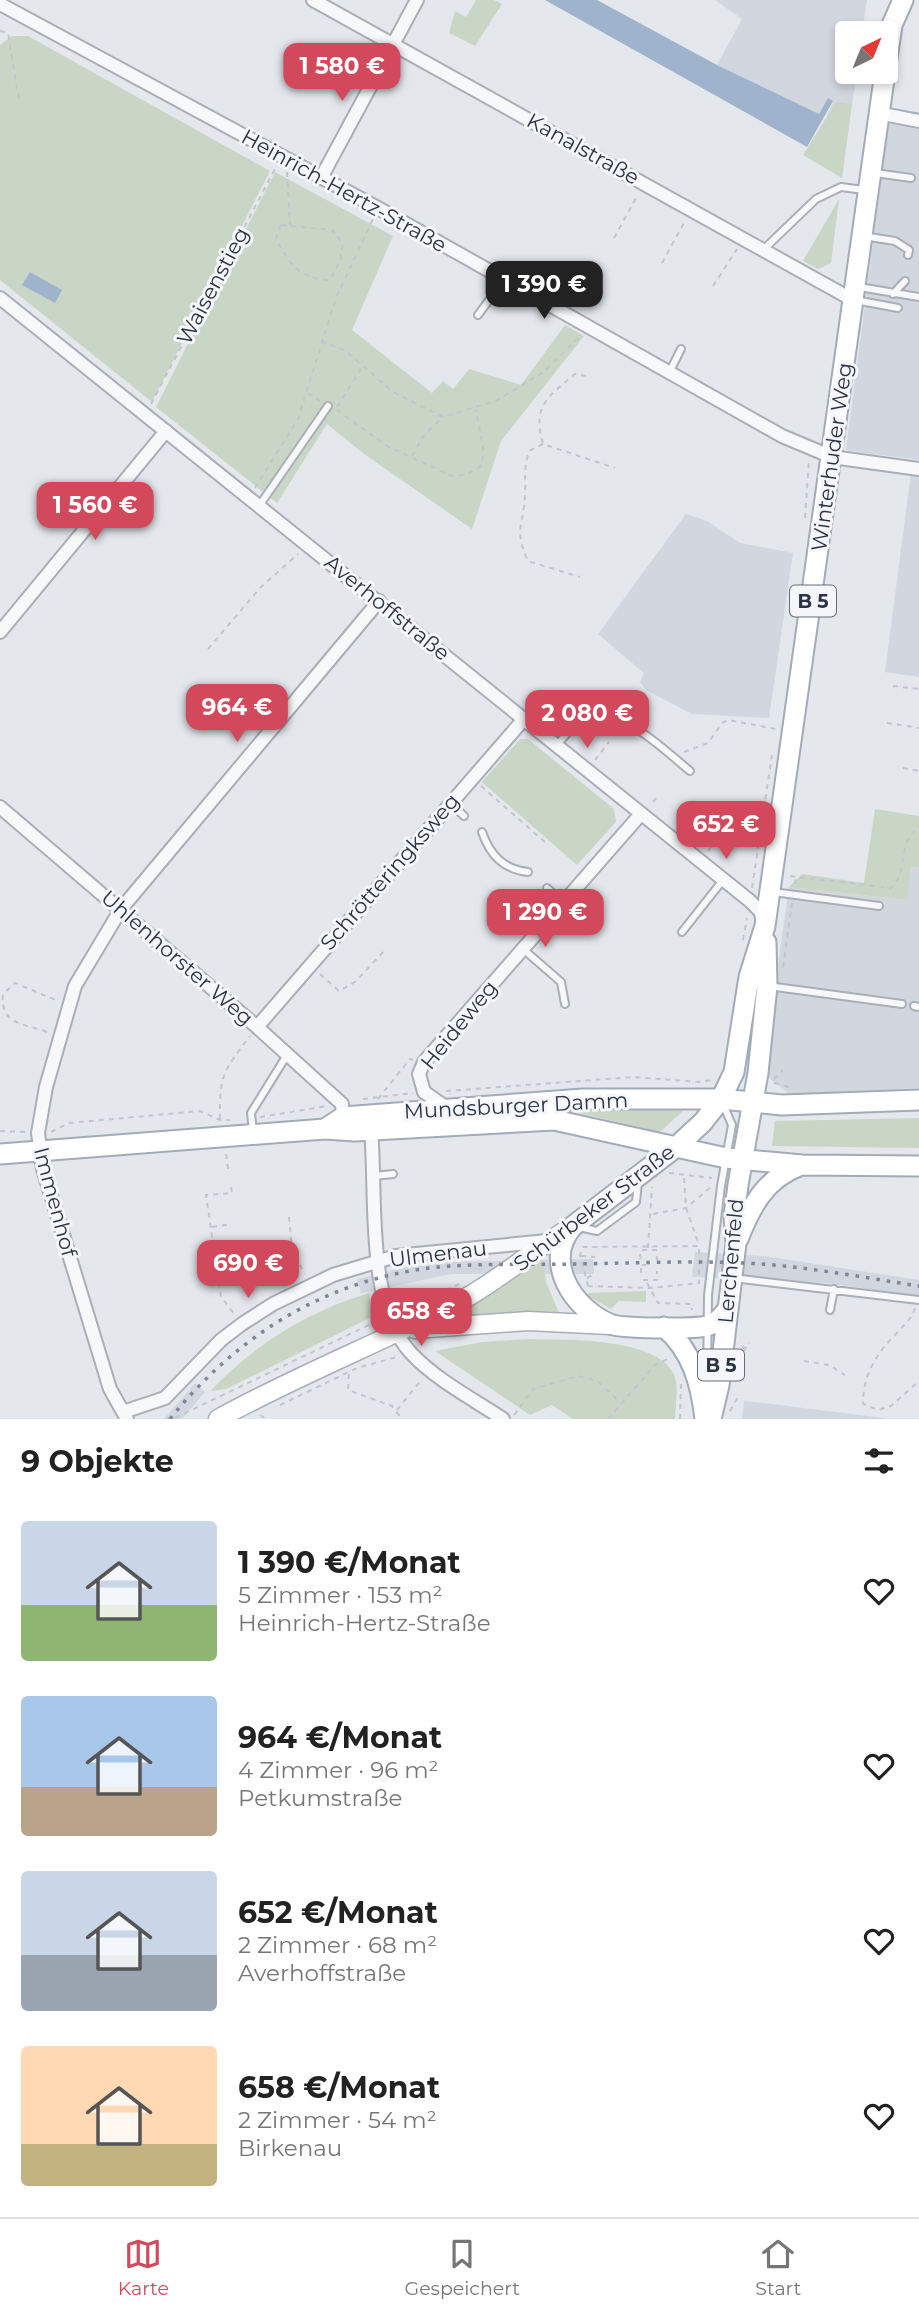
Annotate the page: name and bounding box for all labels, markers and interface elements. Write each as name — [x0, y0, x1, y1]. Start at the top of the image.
north arrow — [835, 21, 898, 84]
map controls — [835, 21, 898, 84]
pin: 1 580 € — [277, 43, 407, 103]
text: 1 580 € — [299, 52, 385, 80]
street label: Kanalstraße — [523, 107, 644, 190]
street label: Heinrich-Hertz-Straße — [237, 124, 451, 257]
street label: Waisenstieg — [171, 223, 254, 349]
pin: 1 390 € — [479, 262, 609, 321]
text: 1 390 € — [502, 270, 586, 298]
street label: Winterhuder Weg — [806, 361, 857, 553]
pin: 1 560 € — [30, 482, 160, 542]
text: 1 560 € — [53, 491, 137, 519]
street label: Averhoffstraße — [320, 550, 455, 666]
road number: B 5 — [790, 586, 836, 616]
pin: 964 € — [188, 684, 286, 744]
pin: 2 080 € — [522, 690, 652, 750]
text: 964 € — [202, 693, 272, 721]
text: 2 080 € — [541, 699, 633, 727]
street label: Schrötteringksweg — [315, 788, 464, 955]
pin: 652 € — [677, 802, 775, 861]
text: 652 € — [693, 810, 759, 838]
street label: Uhlenhorster Weg — [96, 885, 258, 1030]
pin: 1 290 € — [480, 890, 610, 949]
text: 1 290 € — [503, 898, 587, 926]
street label: Heideweg — [415, 975, 502, 1074]
street label: Mundsburger Damm — [403, 1087, 629, 1124]
street label: Schürbeker Straße — [508, 1139, 679, 1276]
street label: Immenhof — [29, 1144, 82, 1260]
street label: Lerchenfeld — [713, 1197, 748, 1324]
street label: Ulmenau — [388, 1235, 488, 1272]
pin: 690 € — [199, 1240, 297, 1300]
text: 690 € — [213, 1249, 283, 1277]
pin: 658 € — [372, 1288, 470, 1348]
text: 658 € — [387, 1297, 455, 1325]
road number: B 5 — [698, 1350, 744, 1380]
icon: filters — [860, 1442, 898, 1480]
text: 9 Objekte — [21, 1443, 174, 1480]
text: 1 390 €/Monat — [238, 1544, 461, 1581]
icon: home — [77, 1549, 161, 1633]
icon: heart — [860, 1572, 898, 1610]
text: 5 Zimmer · 153 m² — [238, 1581, 442, 1609]
text: Heinrich-Hertz-Straße — [238, 1609, 491, 1637]
text: 964 €/Monat — [238, 1719, 442, 1756]
icon: home — [77, 1724, 161, 1808]
icon: heart — [860, 1747, 898, 1785]
text: 4 Zimmer · 96 m² — [238, 1756, 439, 1784]
text: Petkumstraße — [238, 1784, 403, 1812]
text: 652 €/Monat — [238, 1894, 438, 1931]
icon: home — [77, 1899, 161, 1983]
icon: heart — [860, 1922, 898, 1960]
text: 2 Zimmer · 68 m² — [238, 1931, 437, 1959]
text: Averhoffstraße — [238, 1959, 406, 1987]
text: 658 €/Monat — [238, 2069, 440, 2106]
icon: home — [77, 2074, 161, 2158]
icon: heart — [860, 2097, 898, 2135]
text: 2 Zimmer · 54 m² — [238, 2106, 437, 2134]
text: Birkenau — [238, 2134, 342, 2162]
tab: Karte — [118, 2235, 169, 2300]
tab: Gespeichert — [404, 2235, 520, 2300]
tab: Start — [755, 2235, 801, 2300]

